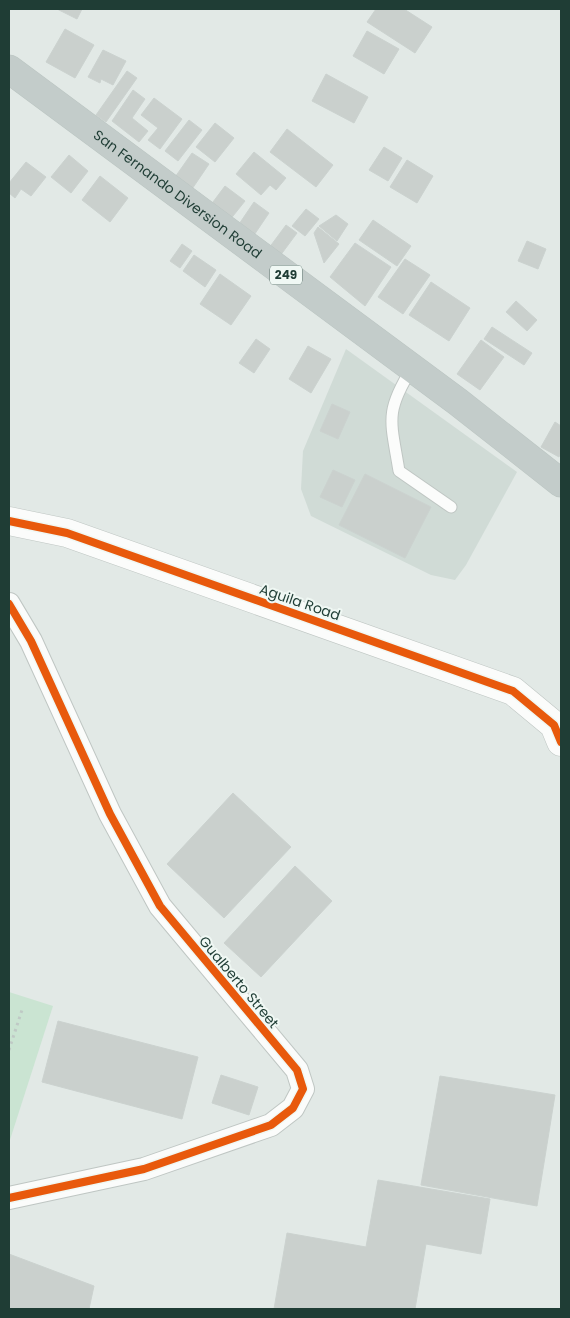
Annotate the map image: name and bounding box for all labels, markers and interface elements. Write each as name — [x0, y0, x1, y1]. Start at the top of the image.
street label: San Fernando Diversion Road — [89, 125, 266, 263]
road number: 249 — [270, 266, 302, 284]
street label: Aguila Road — [257, 579, 343, 625]
street label: Gualberto Street — [194, 932, 284, 1032]

